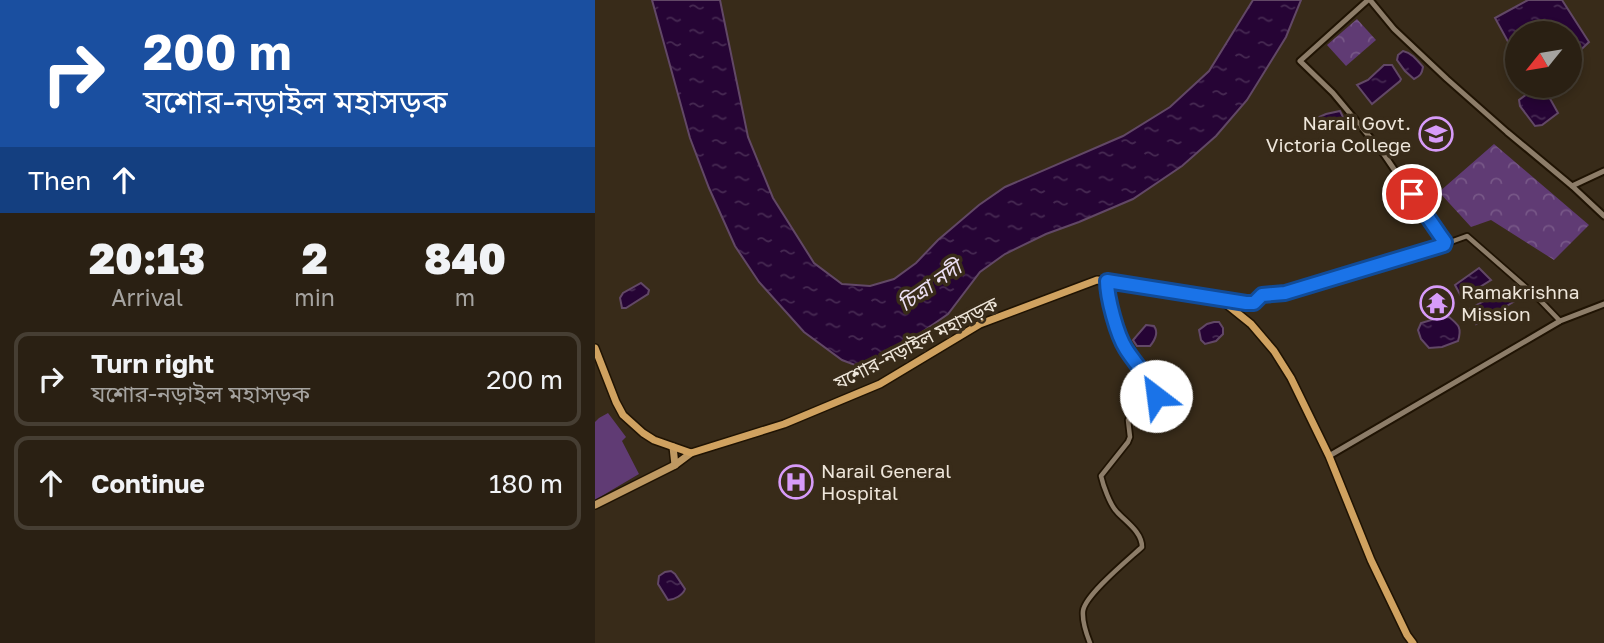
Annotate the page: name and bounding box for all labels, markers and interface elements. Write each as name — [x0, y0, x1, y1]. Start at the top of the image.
north arrow — [1505, 21, 1582, 98]
map controls — [1505, 21, 1582, 98]
text: 200 m — [143, 22, 292, 81]
icon: right — [28, 28, 119, 119]
text: যশোর-নড়াইল মহাসড়ক — [143, 82, 448, 120]
place label: Narail Govt. Victoria College — [1266, 111, 1411, 156]
school or university icon: Narail Govt. Victoria College — [1417, 115, 1455, 153]
icon: ahead — [105, 161, 143, 199]
pin — [1382, 164, 1442, 224]
text: Then — [28, 165, 91, 196]
icon: arrive — [1393, 175, 1431, 213]
text: 20:13 — [89, 233, 205, 283]
text: 2 — [302, 233, 328, 283]
text: 840 — [424, 233, 506, 283]
water label: চিত্রা নদী — [893, 252, 970, 316]
place label: Ramakrishna Mission — [1461, 280, 1579, 325]
text: Arrival — [111, 283, 183, 311]
text: min — [294, 283, 335, 311]
text: m — [455, 283, 475, 311]
temple icon: Ramakrishna Mission — [1418, 284, 1456, 322]
street label: যশোর-নড়াইল মহাসড়ক — [829, 291, 1002, 394]
text: Turn right — [91, 348, 214, 379]
position arrow — [1119, 359, 1193, 433]
icon: right — [32, 360, 70, 398]
text: 200 m — [486, 364, 563, 395]
text: যশোর-নড়াইল মহাসড়ক — [91, 379, 310, 407]
place label: Narail General Hospital — [821, 459, 951, 504]
hospital icon: Narail General Hospital — [777, 463, 815, 501]
icon: ahead — [32, 464, 70, 502]
text: Continue — [91, 468, 205, 499]
text: 180 m — [489, 468, 563, 499]

